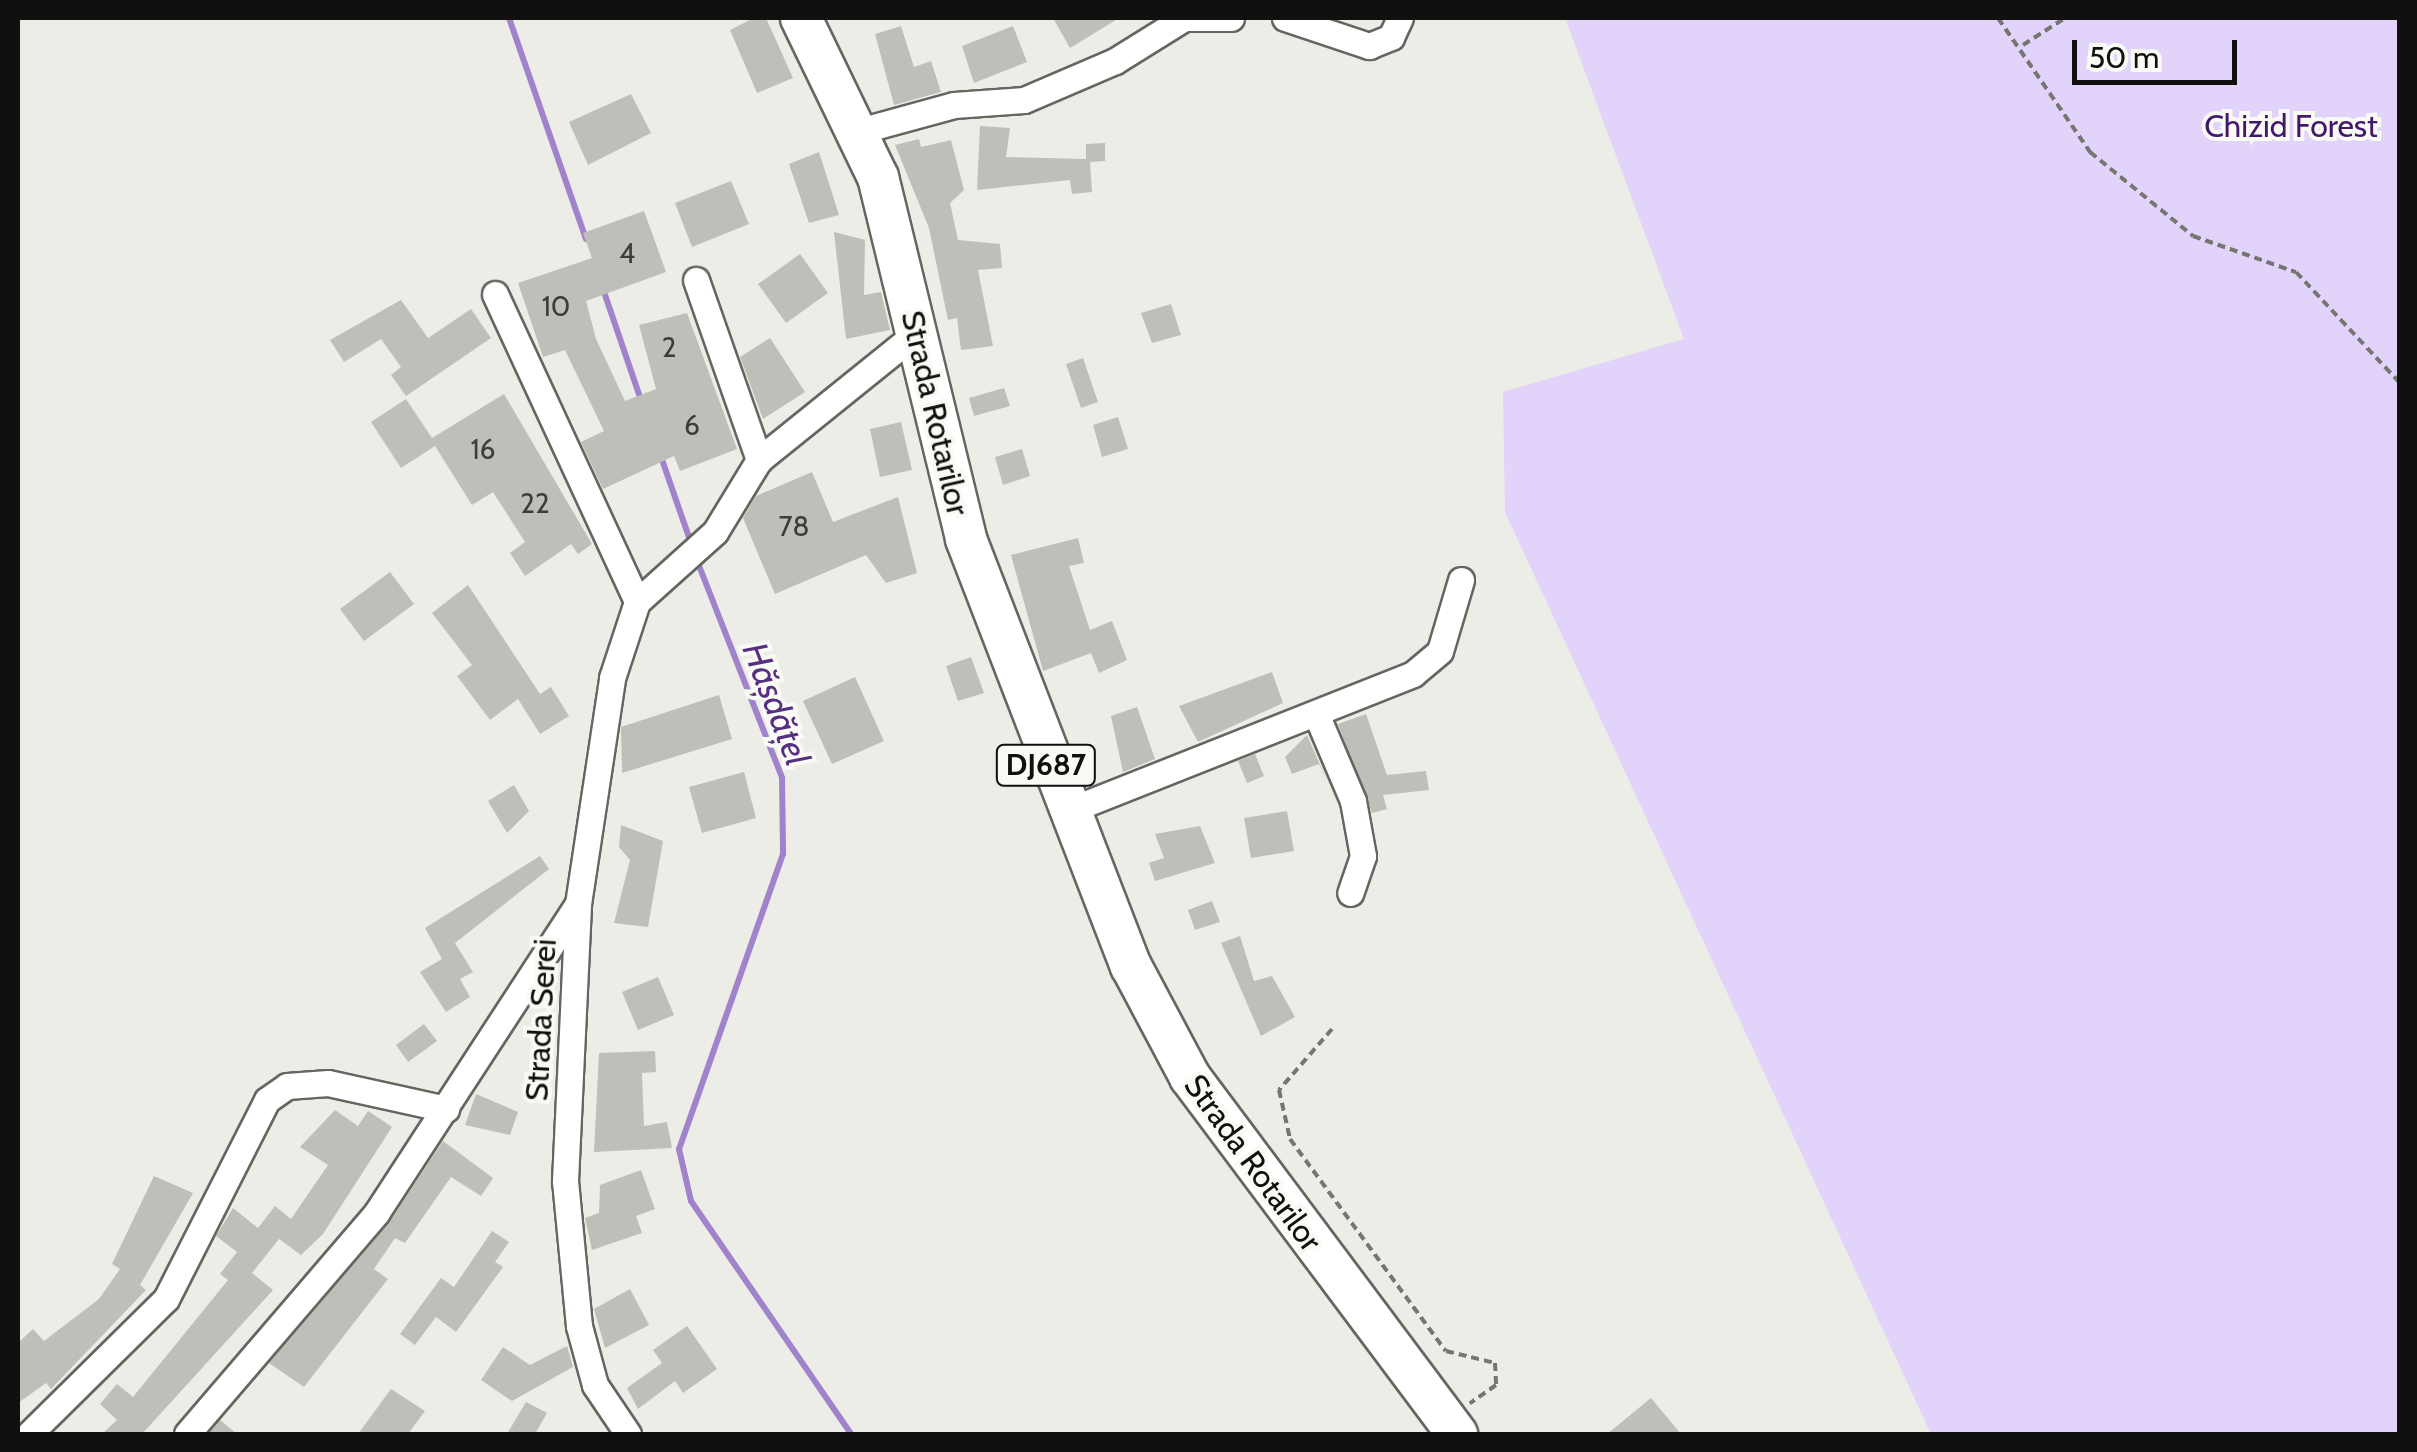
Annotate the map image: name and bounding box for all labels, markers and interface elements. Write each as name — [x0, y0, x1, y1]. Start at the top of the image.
scale bar — [2077, 20, 2242, 82]
text: 50 m — [2089, 39, 2159, 76]
park label: Chizid Forest — [2204, 107, 2378, 145]
house number: 4 — [619, 236, 635, 270]
house number: 10 — [542, 289, 570, 323]
street label: Strada Rotarilor — [893, 307, 977, 519]
house number: 2 — [662, 330, 676, 364]
house number: 6 — [684, 408, 700, 442]
house number: 16 — [470, 432, 496, 466]
house number: 22 — [520, 486, 550, 520]
house number: 78 — [778, 509, 810, 543]
water label: Hășdățel — [733, 636, 819, 772]
road number: DJ687 — [994, 740, 1098, 790]
street label: Strada Serei — [518, 938, 564, 1102]
street label: Strada Rotarilor — [1176, 1067, 1330, 1259]

